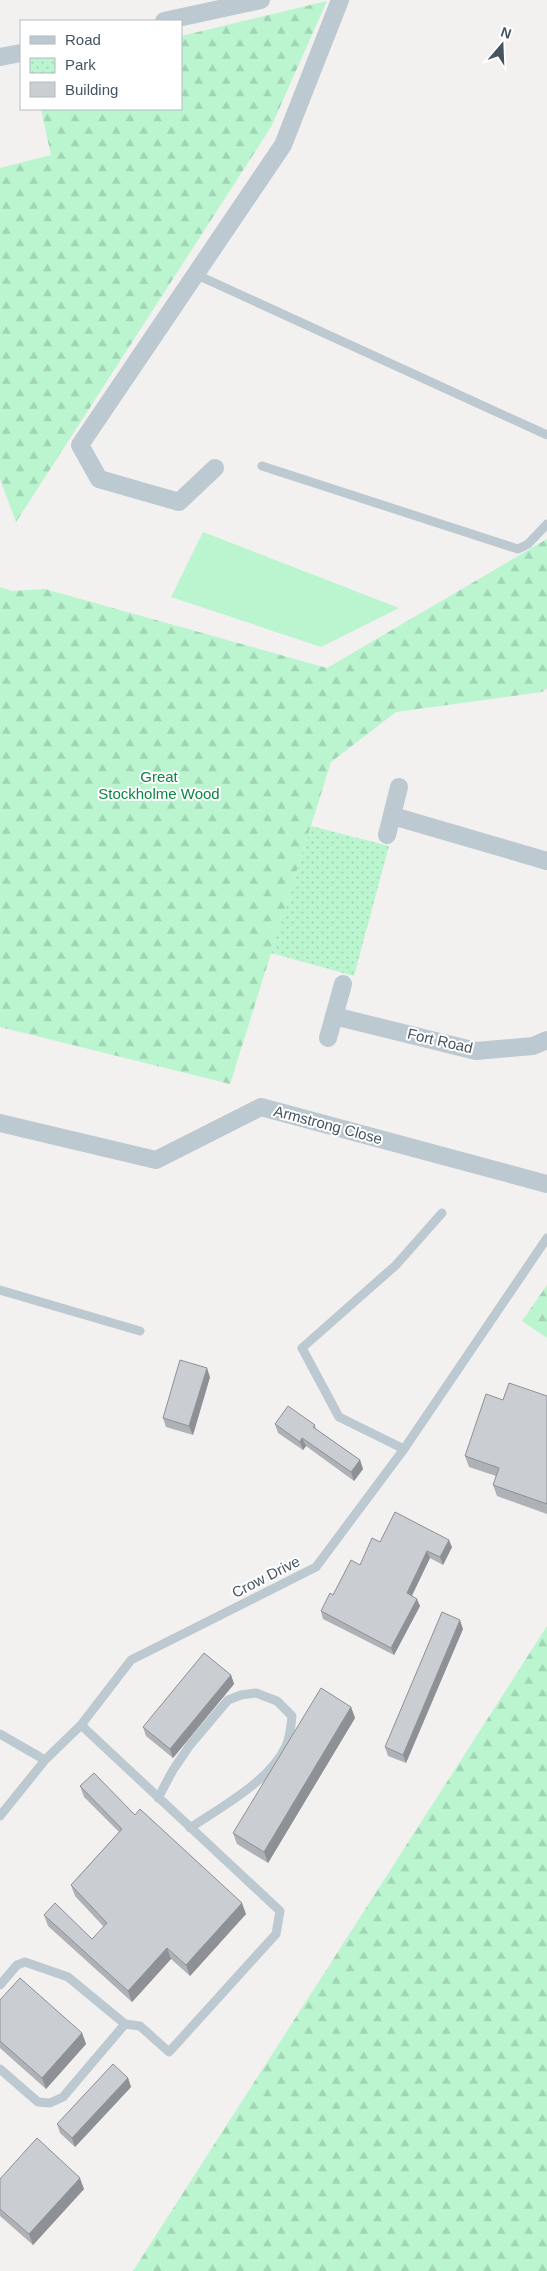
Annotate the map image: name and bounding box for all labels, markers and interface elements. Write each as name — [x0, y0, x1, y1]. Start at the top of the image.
legend — [20, 20, 182, 110]
north arrow — [477, 20, 527, 70]
text: N — [499, 23, 514, 42]
text: Road — [65, 31, 101, 48]
text: Park — [65, 56, 96, 73]
text: Building — [65, 81, 118, 98]
park label: Great Stockholme Wood — [98, 768, 220, 802]
street label: Fort Road — [406, 1025, 475, 1056]
street label: Armstrong Close — [272, 1102, 384, 1147]
street label: Crow Drive — [229, 1552, 303, 1601]

